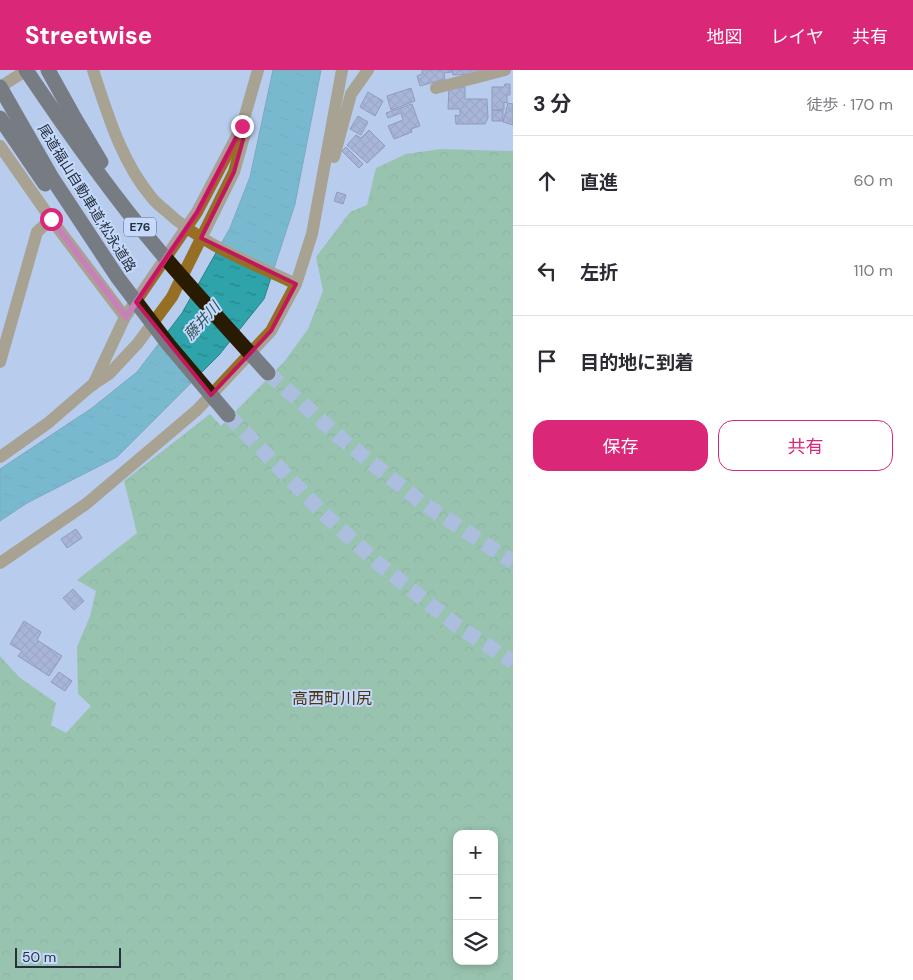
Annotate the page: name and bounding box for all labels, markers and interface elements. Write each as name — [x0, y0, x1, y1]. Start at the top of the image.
text: Streetwise — [25, 20, 152, 51]
text: 地図 — [707, 25, 743, 49]
text: レイヤ — [771, 25, 824, 49]
text: 共有 — [852, 25, 888, 49]
text: 3 分 — [533, 90, 572, 118]
text: 徒歩 · 170 m — [807, 94, 893, 115]
route end — [231, 115, 254, 138]
street label: 尾道福山自動車道;松永道路 — [34, 121, 140, 275]
icon: ahead — [533, 167, 561, 195]
text: 直進 — [580, 170, 618, 195]
text: 60 m — [853, 170, 893, 191]
route start — [40, 208, 63, 231]
road number: E76 — [124, 218, 156, 236]
icon: left — [533, 257, 561, 285]
text: 左折 — [580, 260, 618, 285]
text: 110 m — [854, 260, 893, 281]
water label: 藤井川 — [180, 296, 226, 344]
icon: arrive — [533, 347, 561, 375]
text: 目的地に到着 — [580, 350, 694, 375]
button: 保存 — [533, 420, 708, 471]
button: 共有 — [718, 420, 893, 471]
district label: 高西町川尻 — [292, 688, 372, 709]
map controls — [453, 830, 498, 965]
button: + — [453, 830, 498, 875]
button: − — [453, 875, 498, 920]
button: layers — [453, 920, 498, 965]
scale bar — [15, 945, 121, 968]
text: 50 m — [22, 948, 56, 966]

